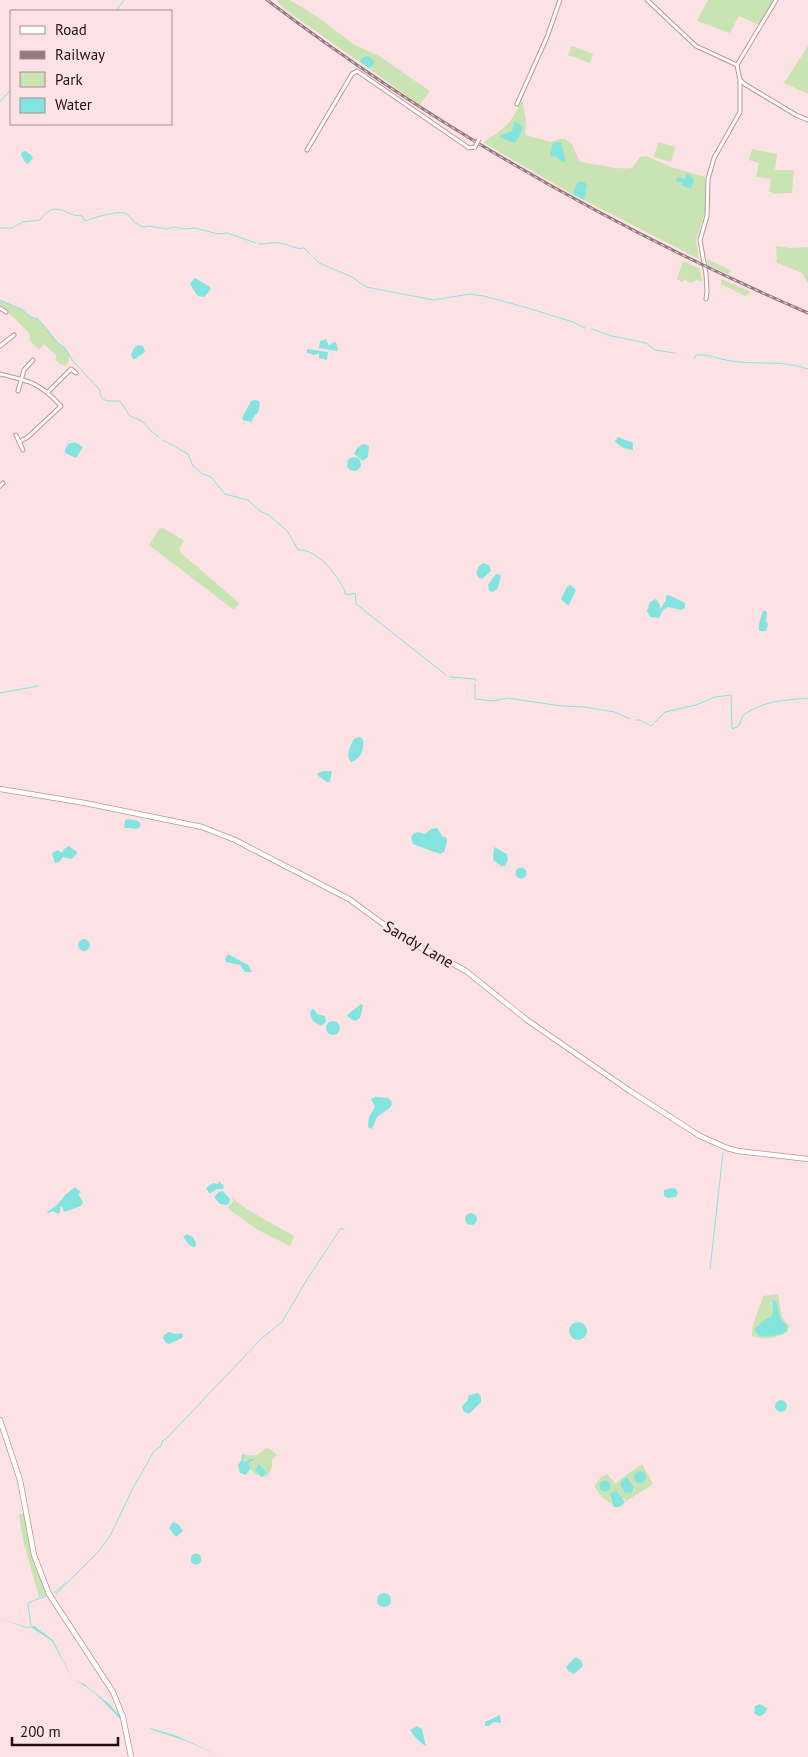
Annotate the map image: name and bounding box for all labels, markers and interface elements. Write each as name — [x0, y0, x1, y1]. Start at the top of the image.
legend — [10, 10, 172, 125]
text: Road — [55, 20, 87, 39]
text: Railway — [55, 45, 105, 64]
text: Park — [55, 70, 83, 89]
text: Water — [55, 95, 92, 114]
street label: Sandy Lane — [380, 916, 458, 972]
scale bar — [12, 1714, 119, 1746]
text: 200 m — [20, 1722, 61, 1741]

